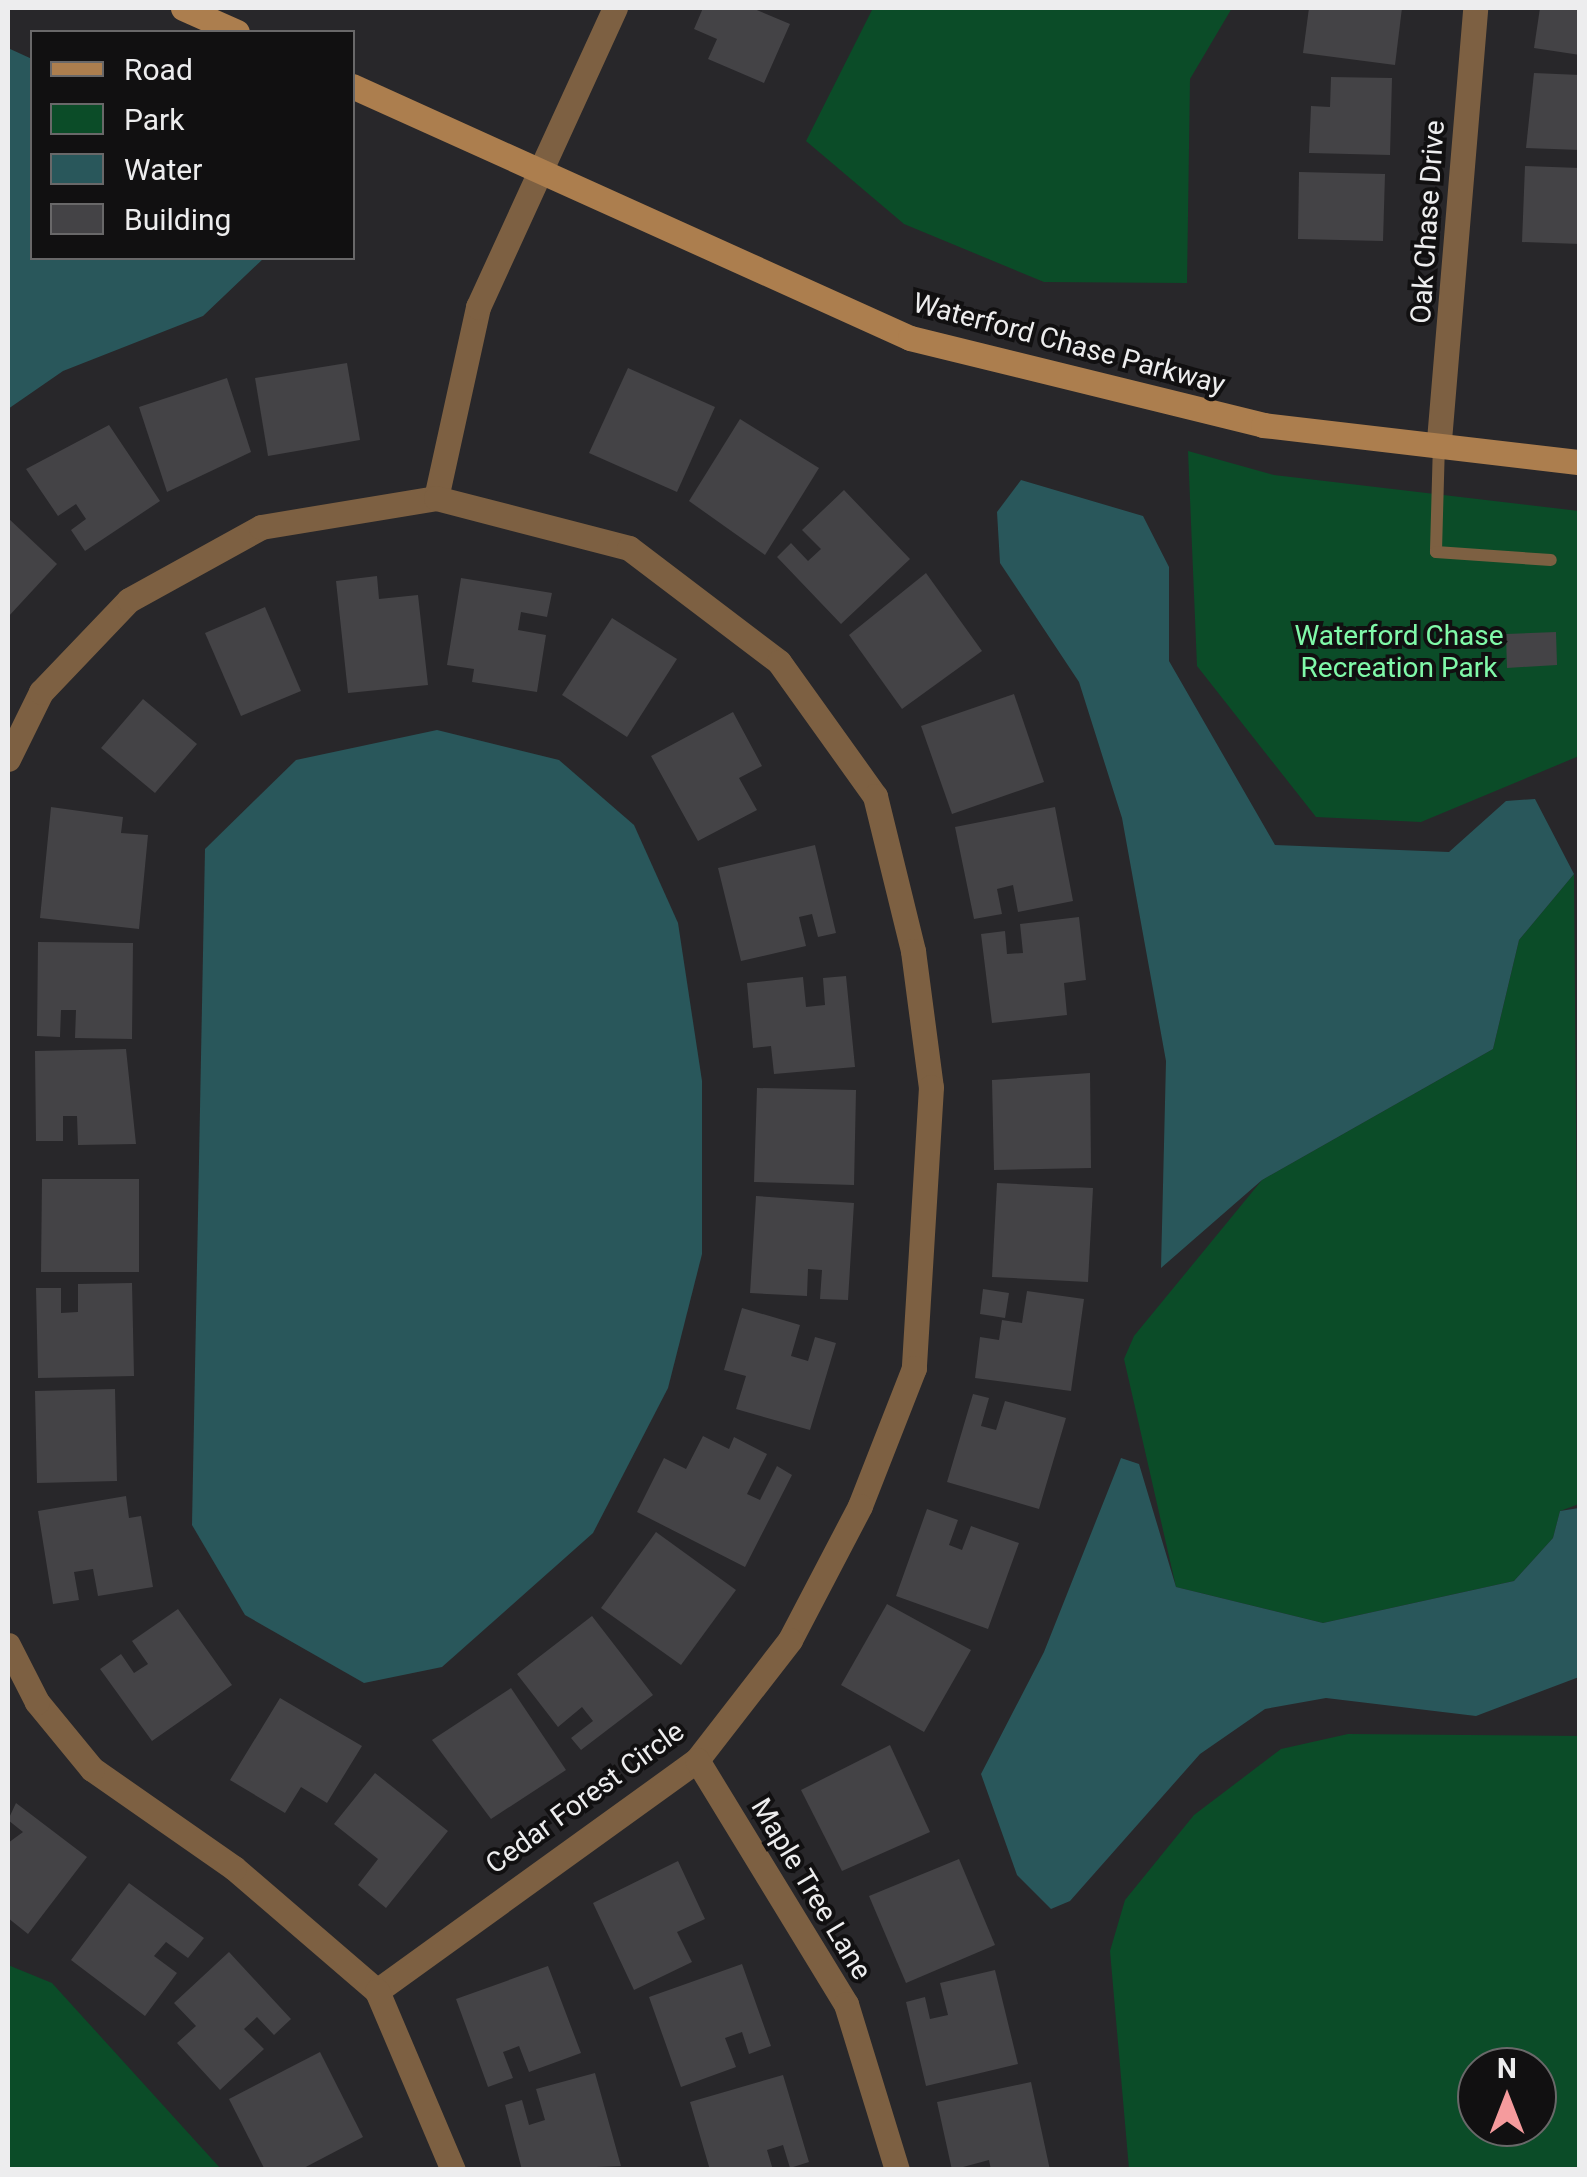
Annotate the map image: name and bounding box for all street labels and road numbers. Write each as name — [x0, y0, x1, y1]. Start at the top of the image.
street label: Oak Chase Drive — [1404, 119, 1452, 325]
street label: Waterford Chase Parkway — [909, 286, 1229, 402]
street label: Cedar Forest Circle — [479, 1715, 691, 1881]
street label: Maple Tree Lane — [744, 1792, 878, 1986]

